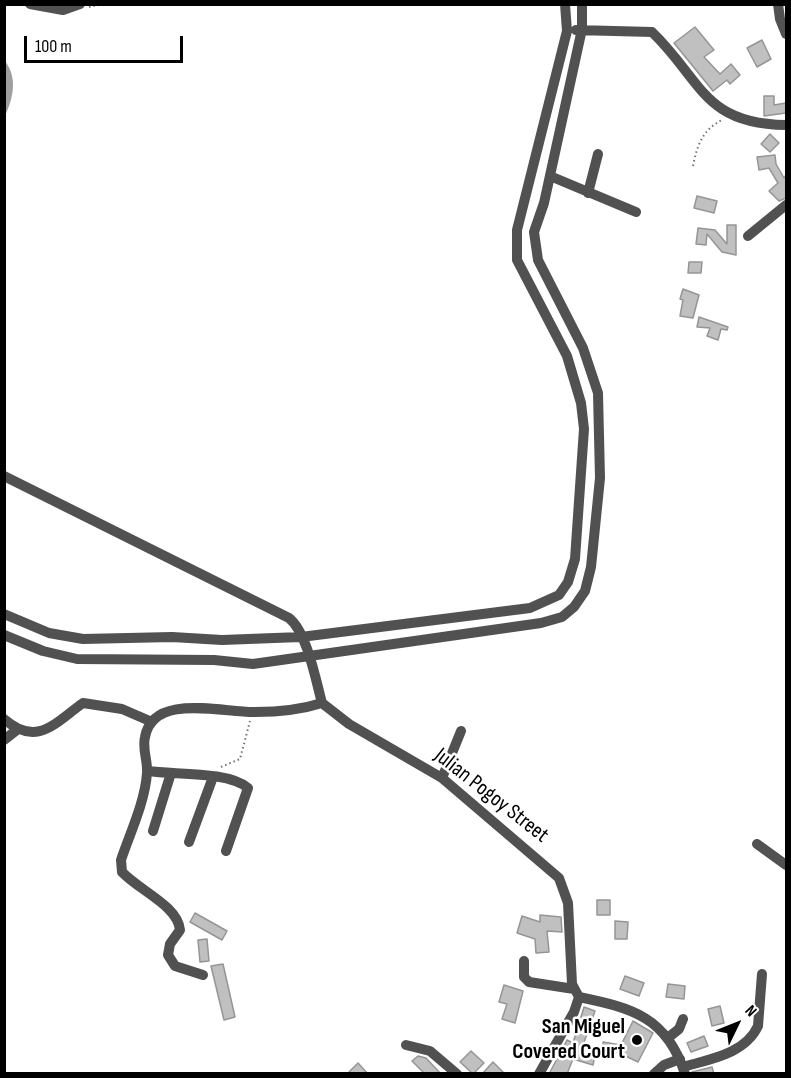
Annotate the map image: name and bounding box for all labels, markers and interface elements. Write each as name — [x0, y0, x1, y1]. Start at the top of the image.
scale bar — [27, 24, 186, 62]
text: 100 m — [35, 36, 72, 57]
street label: Julian Pogoy Street — [428, 743, 554, 849]
north arrow — [707, 994, 767, 1054]
text: N — [741, 1002, 760, 1021]
place label: San Miguel Covered Court — [512, 1014, 625, 1066]
marker: San Miguel Covered Court — [630, 1033, 644, 1047]

